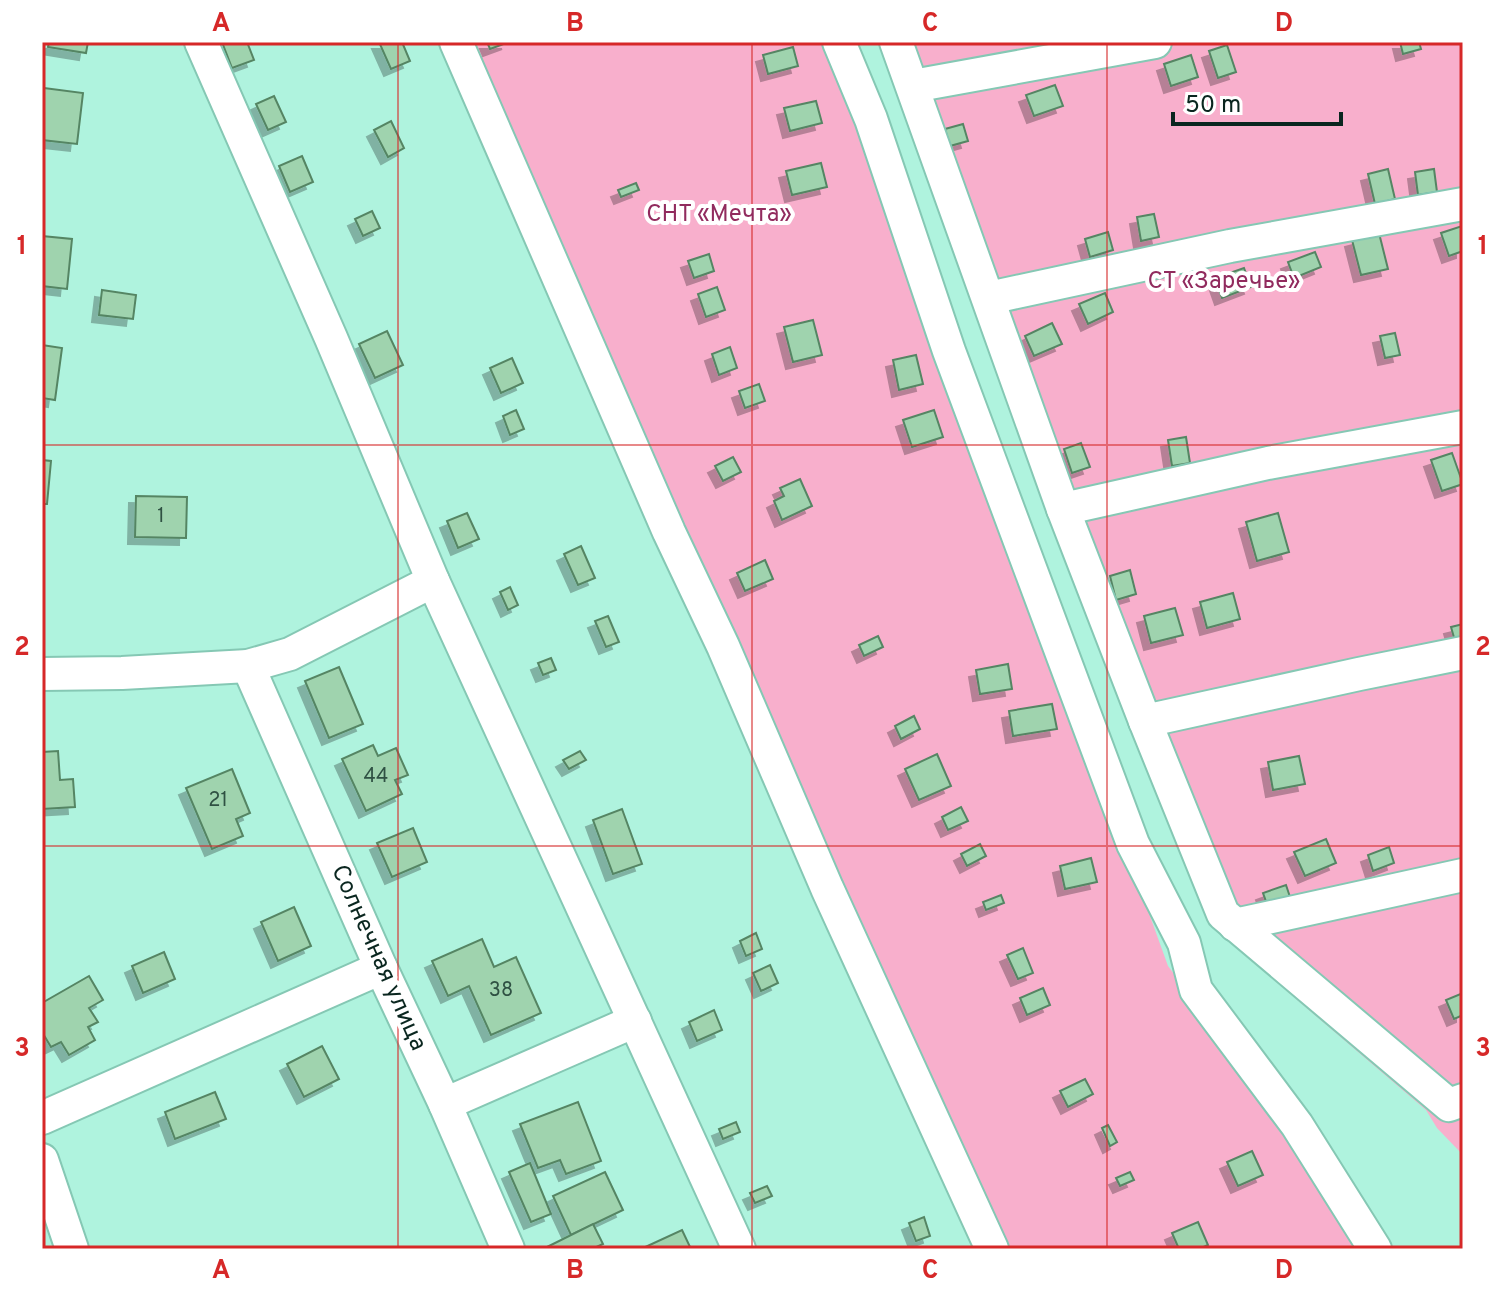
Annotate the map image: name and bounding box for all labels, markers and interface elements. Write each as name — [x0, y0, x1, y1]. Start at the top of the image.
text: A — [212, 8, 230, 41]
text: B — [566, 8, 584, 41]
text: C — [922, 8, 938, 41]
text: D — [1275, 8, 1293, 41]
scale bar — [1173, 76, 1341, 126]
text: 50 m — [1185, 91, 1241, 121]
park label: СНТ «Мечта» — [646, 200, 792, 230]
text: 1 — [17, 231, 27, 264]
text: 1 — [1478, 231, 1488, 264]
park label: СТ «Заречье» — [1148, 267, 1300, 297]
house number: 1 — [157, 504, 165, 530]
text: 2 — [14, 632, 30, 665]
text: 2 — [1475, 632, 1491, 665]
house number: 44 — [364, 764, 388, 790]
house number: 21 — [208, 788, 228, 814]
street label: Солнечная улица — [324, 860, 432, 1056]
house number: 38 — [489, 978, 513, 1004]
text: 3 — [14, 1033, 30, 1066]
text: 3 — [1475, 1033, 1491, 1066]
text: A — [212, 1255, 230, 1288]
text: B — [566, 1255, 584, 1288]
text: C — [922, 1255, 938, 1288]
text: D — [1275, 1255, 1293, 1288]

